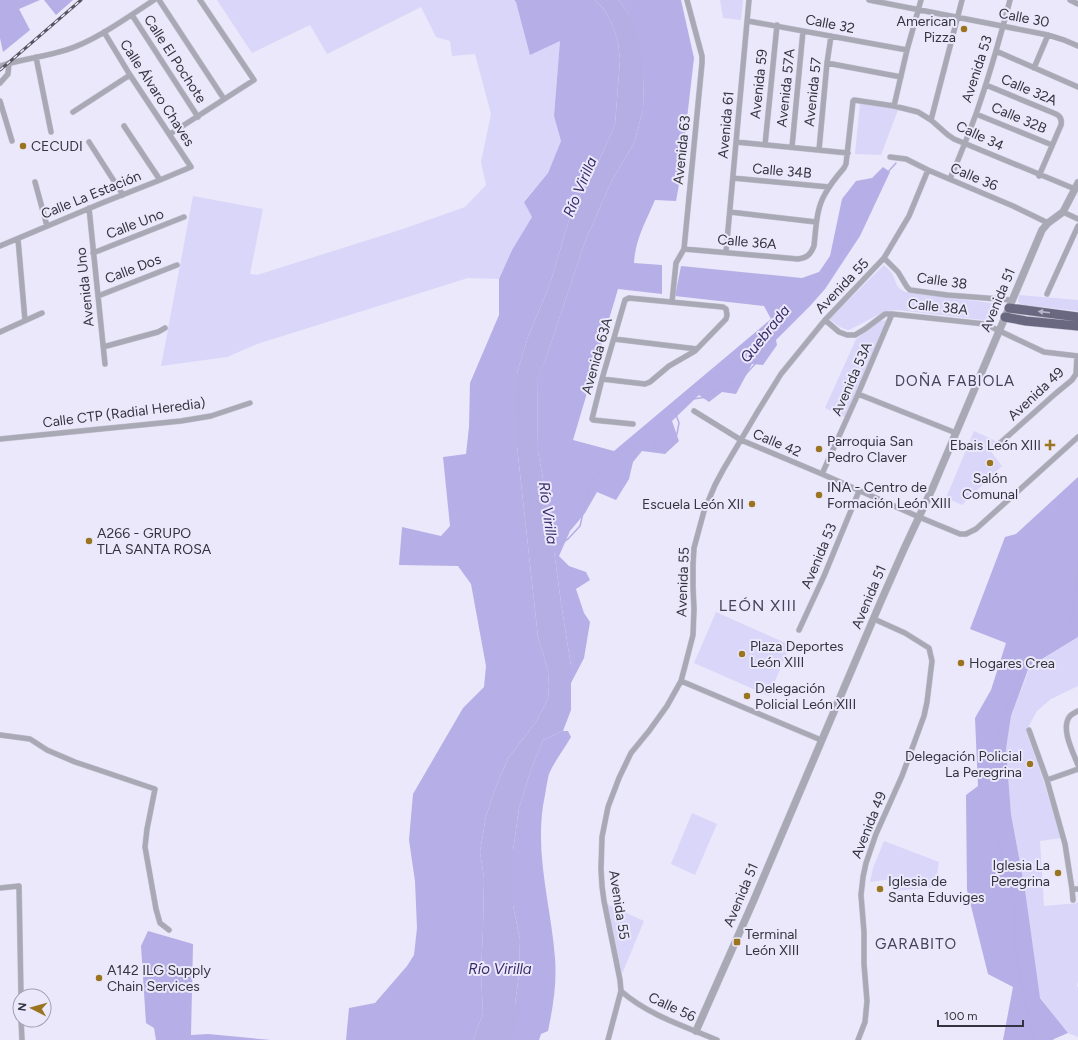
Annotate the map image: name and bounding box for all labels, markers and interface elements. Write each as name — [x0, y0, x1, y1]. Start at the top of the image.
street label: Calle 30 — [997, 5, 1051, 31]
street label: Calle 32 — [804, 11, 856, 37]
street label: Calle El Pochote — [140, 12, 210, 107]
place label: American Pizza — [896, 13, 956, 46]
marker: American Pizza — [959, 24, 969, 34]
street label: Avenida 53 — [958, 33, 996, 105]
street label: Calle Álvaro Chaves — [116, 36, 198, 150]
street label: Avenida 57A — [773, 47, 799, 128]
street label: Avenida 59 — [747, 48, 771, 120]
street label: Avenida 57 — [801, 56, 825, 127]
street label: Calle 32A — [998, 71, 1060, 110]
street label: Avenida 61 — [715, 91, 737, 159]
street label: Calle 32B — [989, 99, 1049, 137]
street label: Avenida 63 — [670, 115, 694, 185]
street label: Calle 34 — [953, 118, 1007, 155]
place label: CECUDI — [31, 138, 83, 155]
marker: CECUDI — [18, 141, 28, 151]
water label: Río Virilla — [559, 154, 601, 220]
street label: Calle 36 — [948, 159, 1000, 195]
street label: Calle 34B — [752, 160, 812, 182]
street label: Calle La Estación — [39, 167, 144, 223]
street label: Calle Uno — [104, 205, 166, 243]
street label: Calle 36A — [717, 231, 778, 253]
street label: Avenida Uno — [72, 246, 98, 328]
street label: Calle Dos — [103, 251, 163, 287]
street label: Avenida 55 — [812, 255, 872, 317]
street label: Avenida 51 — [977, 265, 1019, 335]
street label: Calle 38 — [916, 269, 968, 293]
street label: Calle 38A — [907, 295, 969, 319]
water label: Quebrada — [736, 302, 794, 366]
one-way arrow — [1038, 309, 1050, 315]
street label: Avenida 63A — [578, 315, 616, 396]
street label: Avenida 53A — [828, 339, 876, 419]
street label: Avenida 49 — [1004, 364, 1068, 424]
district label: DOÑA FABIOLA — [895, 372, 1015, 390]
street label: Calle CTP (Radial Heredia) — [42, 395, 206, 431]
street label: Calle 42 — [750, 425, 804, 461]
place label: Parroquia San Pedro Claver — [827, 433, 913, 466]
place label: Ebais León XIII — [950, 437, 1041, 454]
marker: Ebais León XIII — [1044, 439, 1056, 451]
marker: Parroquia San Pedro Claver — [814, 444, 824, 454]
marker: Salón Comunal — [985, 458, 995, 468]
place label: Salón Comunal — [962, 470, 1018, 503]
place label: INA - Centro de Formación León XIII — [827, 479, 951, 512]
water label: Río Virilla — [535, 480, 561, 546]
marker: INA - Centro de Formación León XIII — [814, 490, 824, 500]
place label: Escuela León XII — [642, 496, 744, 513]
marker: Escuela León XII — [747, 499, 757, 509]
street label: Avenida 53 — [798, 521, 840, 591]
place label: A266 - GRUPO TLA SANTA ROSA — [97, 525, 212, 558]
marker: A266 - GRUPO TLA SANTA ROSA — [84, 536, 94, 546]
street label: Avenida 55 — [673, 547, 693, 617]
street label: Avenida 51 — [848, 562, 890, 632]
district label: LEÓN XIII — [719, 596, 797, 615]
place label: Plaza Deportes León XIII — [750, 638, 844, 671]
marker: Plaza Deportes León XIII — [737, 649, 747, 659]
place label: Hogares Crea — [969, 655, 1055, 672]
marker: Hogares Crea — [956, 658, 966, 668]
place label: Delegación Policial León XIII — [755, 680, 856, 713]
marker: Delegación Policial León XIII — [742, 691, 752, 701]
place label: Delegación Policial La Peregrina — [905, 748, 1022, 781]
marker: Delegación Policial La Peregrina — [1025, 759, 1035, 769]
street label: Avenida 49 — [848, 789, 890, 861]
place label: Iglesia La Peregrina — [991, 857, 1050, 890]
street label: Avenida 51 — [720, 860, 762, 930]
marker: Iglesia La Peregrina — [1053, 868, 1063, 878]
street label: Avenida 55 — [605, 869, 633, 941]
place label: Iglesia de Santa Eduviges — [888, 873, 985, 906]
marker: Iglesia de Santa Eduviges — [875, 884, 885, 894]
place label: Terminal León XIII — [745, 926, 799, 959]
district label: GARABITO — [875, 935, 957, 953]
marker: Terminal León XIII — [732, 937, 742, 947]
water label: Río Virilla — [468, 960, 532, 978]
place label: A142 ILG Supply Chain Services — [107, 962, 211, 995]
marker: A142 ILG Supply Chain Services — [94, 973, 104, 983]
north arrow — [12, 988, 52, 1028]
street label: Calle 56 — [646, 989, 699, 1025]
text: N — [16, 1002, 29, 1012]
scale bar — [938, 1002, 1023, 1028]
text: 100 m — [944, 1009, 978, 1023]

